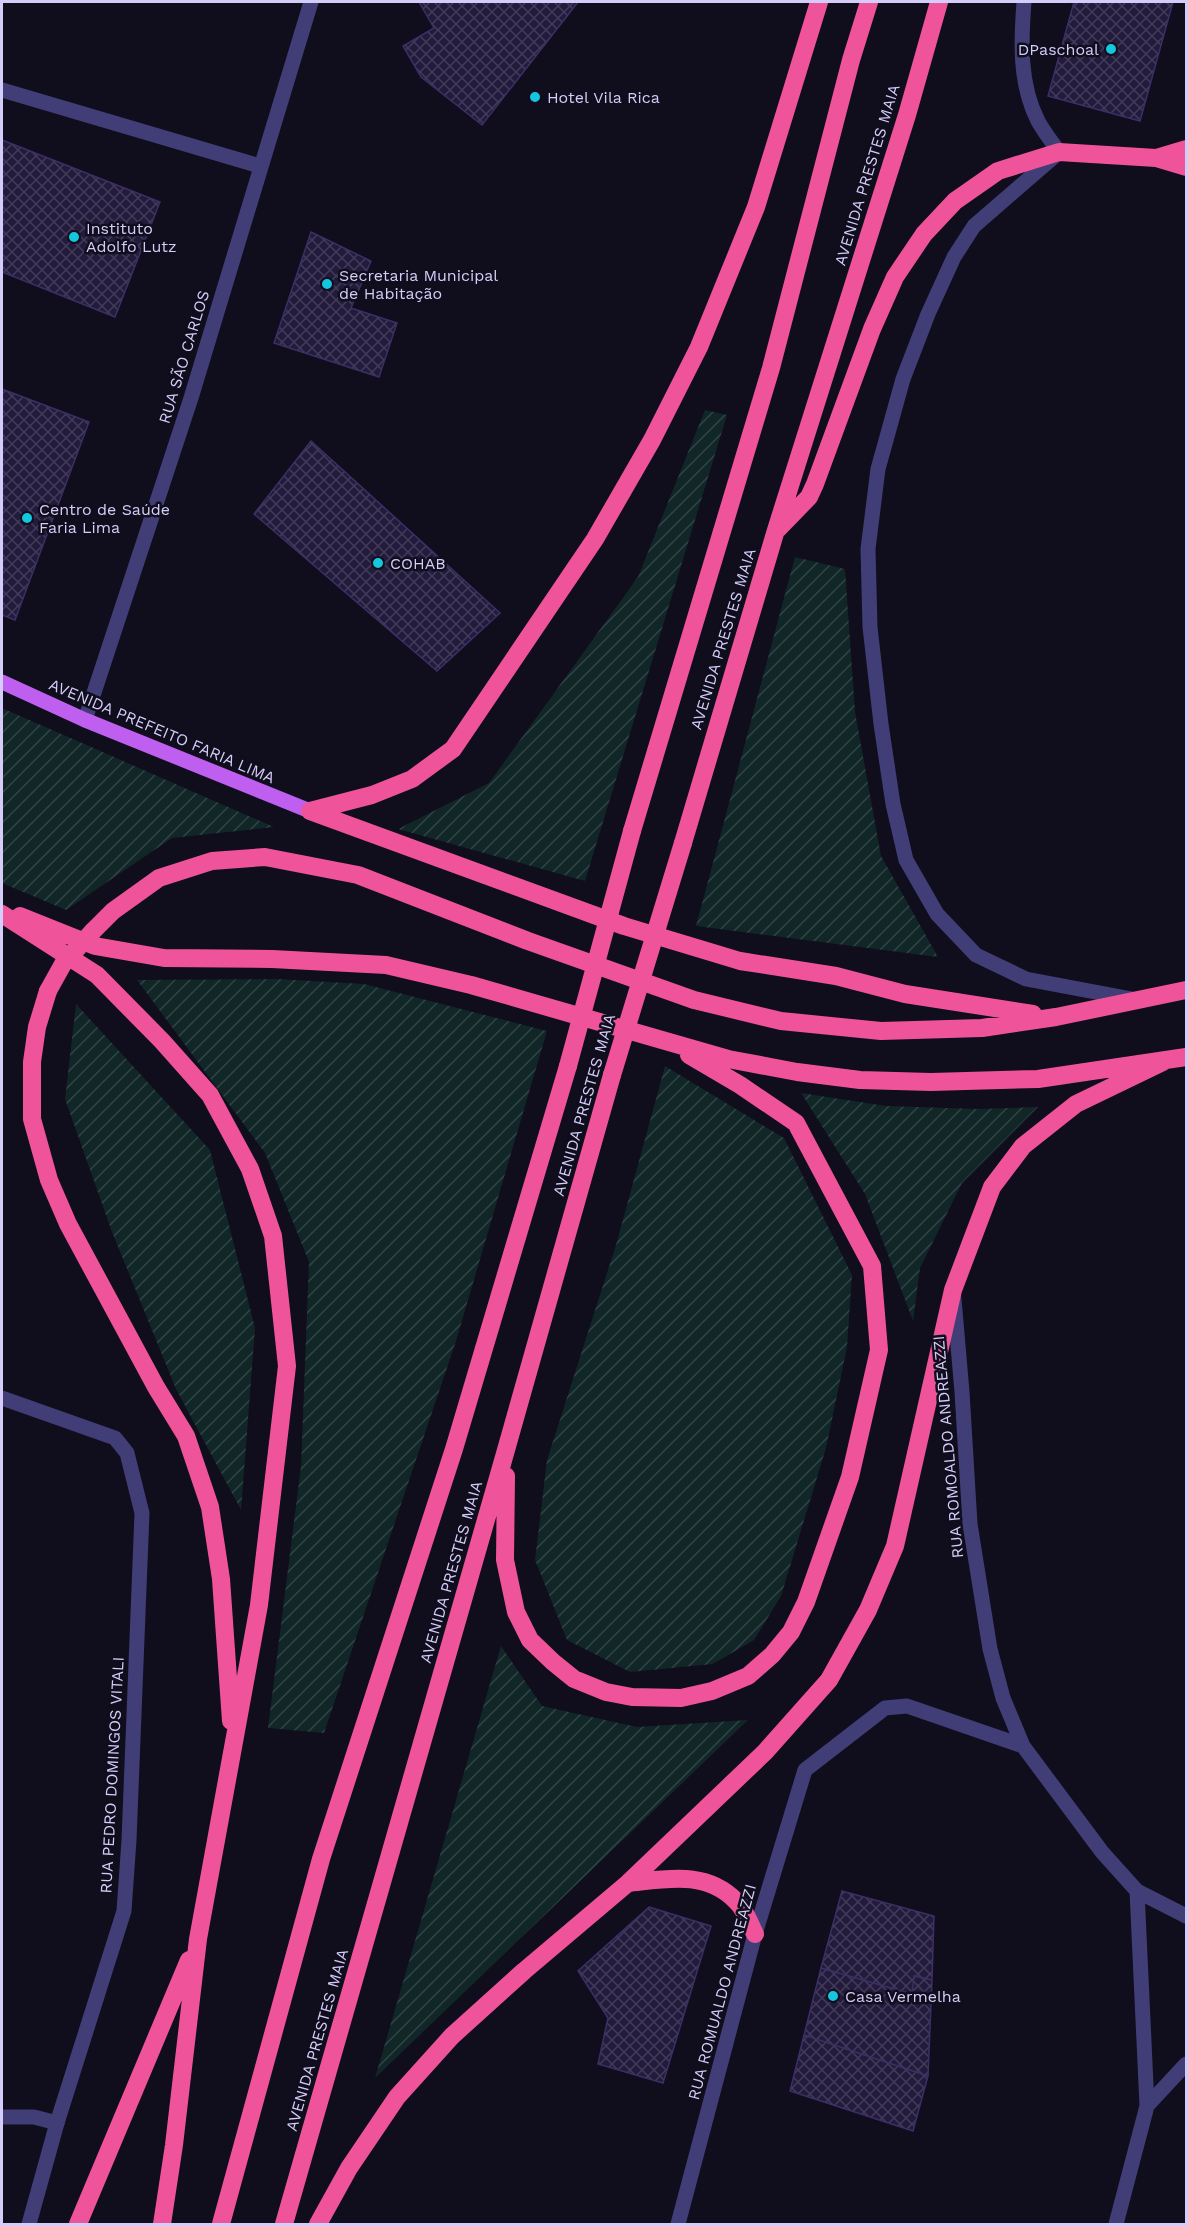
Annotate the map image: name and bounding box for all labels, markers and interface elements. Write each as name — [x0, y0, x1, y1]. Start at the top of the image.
place label: DPaschoal — [1018, 40, 1099, 59]
marker: DPaschoal — [1104, 42, 1118, 56]
street label: AVENIDA PRESTES MAIA — [830, 82, 904, 268]
place label: Hotel Vila Rica — [547, 88, 660, 107]
marker: Hotel Vila Rica — [528, 90, 542, 104]
place label: Instituto Adolfo Lutz — [86, 219, 177, 256]
marker: Instituto Adolfo Lutz — [67, 230, 81, 244]
place label: Secretaria Municipal de Habitação — [339, 266, 498, 303]
marker: Secretaria Municipal de Habitação — [320, 277, 334, 291]
street label: RUA SÃO CARLOS — [155, 288, 213, 426]
place label: Centro de Saúde Faria Lima — [39, 500, 170, 537]
marker: Centro de Saúde Faria Lima — [20, 511, 34, 525]
street label: AVENIDA PRESTES MAIA — [686, 546, 760, 732]
place label: COHAB — [390, 554, 446, 573]
marker: COHAB — [371, 556, 385, 570]
street label: AVENIDA PREFEITO FARIA LIMA — [46, 675, 278, 788]
street label: AVENIDA PRESTES MAIA — [549, 1011, 619, 1198]
street label: RUA ROMOALDO ANDREAZZI — [929, 1335, 967, 1559]
street label: AVENIDA PRESTES MAIA — [416, 1478, 486, 1665]
street label: RUA PEDRO DOMINGOS VITALI — [96, 1656, 128, 1894]
street label: RUA ROMUALDO ANDREAZZI — [684, 1882, 760, 2102]
street label: AVENIDA PRESTES MAIA — [282, 1946, 352, 2133]
place label: Casa Vermelha — [845, 1987, 961, 2006]
marker: Casa Vermelha — [826, 1989, 840, 2003]

